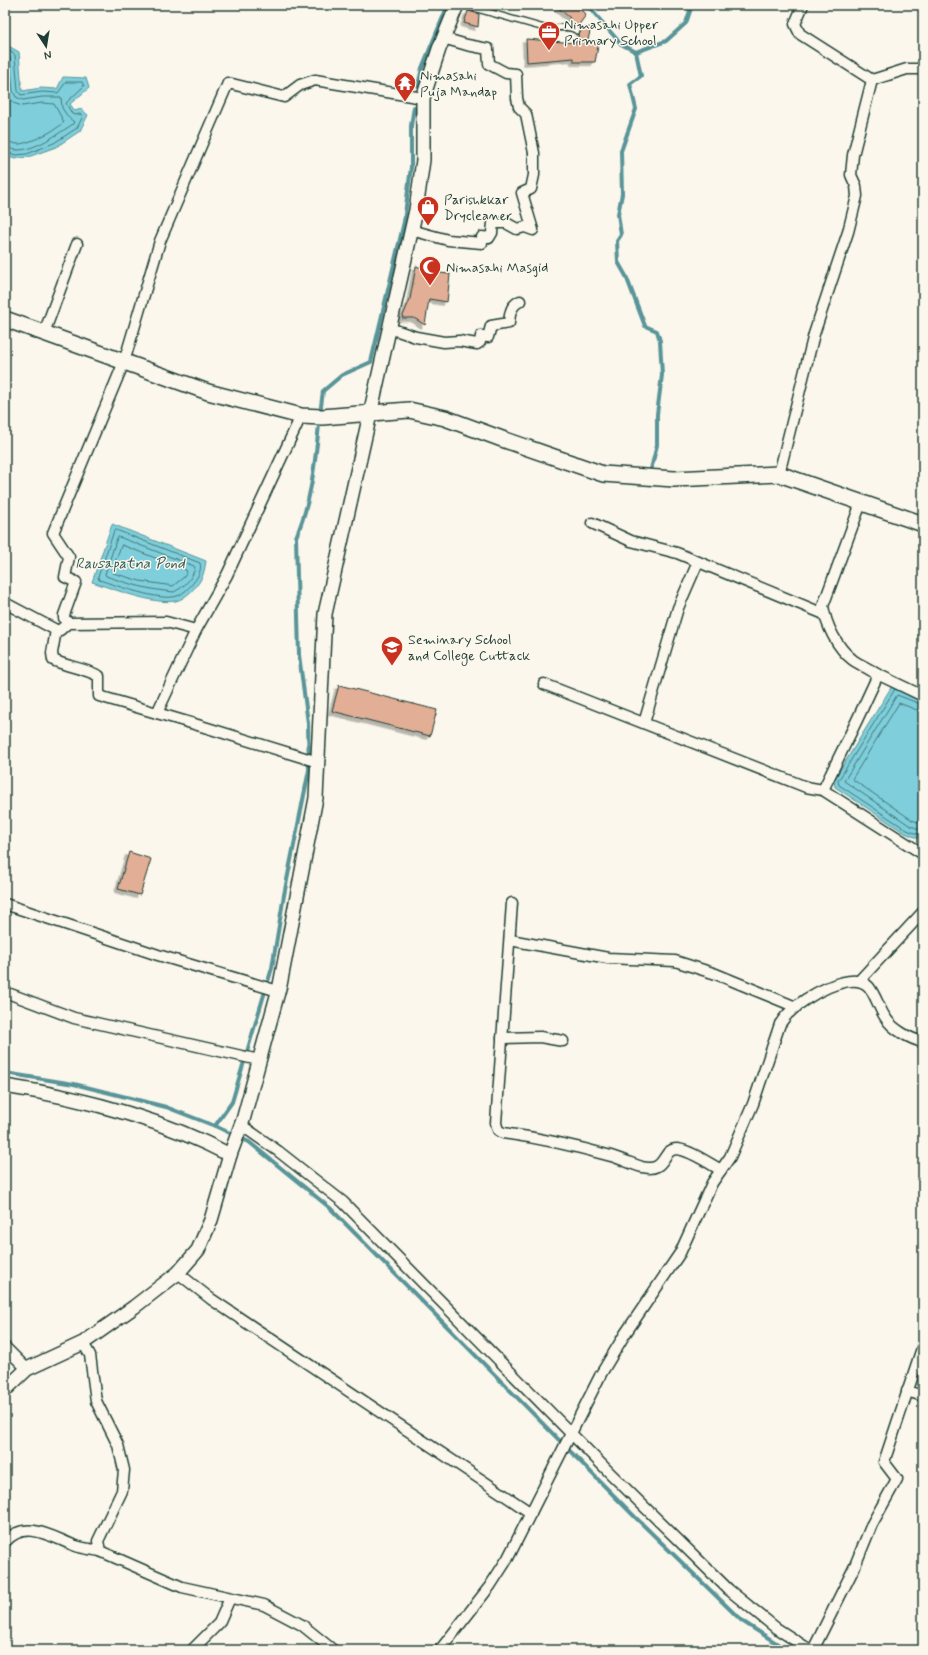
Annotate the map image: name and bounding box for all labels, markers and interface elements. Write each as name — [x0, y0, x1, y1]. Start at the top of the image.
place label: Nimasahi Upper Primary School — [564, 16, 659, 50]
office icon: Nimasahi Upper Primary School — [536, 19, 562, 52]
north arrow — [26, 26, 66, 66]
text: N — [43, 47, 53, 62]
place label: Nimasahi Puja Mandap — [420, 67, 498, 101]
temple icon: Nimasahi Puja Mandap — [392, 70, 418, 103]
place label: Parishkkar Drycleaner — [444, 191, 512, 225]
shop icon: Parishkkar Drycleaner — [415, 194, 441, 227]
mosque icon: Nimasahi Masgid — [417, 254, 443, 287]
place label: Nimasahi Masgid — [446, 259, 548, 277]
water label: Rausapatna Pond — [75, 554, 186, 574]
place label: Seminary School and College Cuttack — [408, 631, 530, 666]
school or university icon: Seminary School and College Cuttack — [379, 634, 405, 667]

